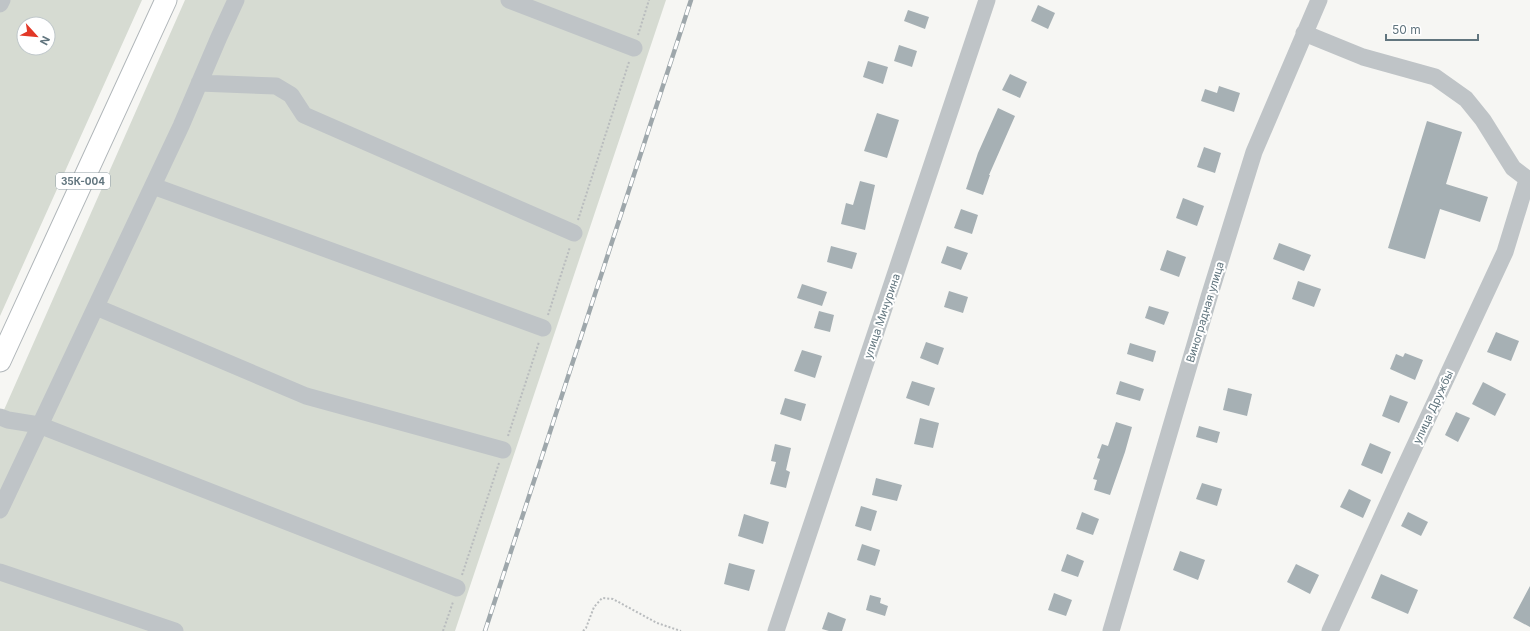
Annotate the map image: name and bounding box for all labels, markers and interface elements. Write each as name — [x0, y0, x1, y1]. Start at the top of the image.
north arrow — [16, 16, 56, 56]
scale bar — [1386, 16, 1478, 42]
text: 50 m — [1392, 22, 1421, 37]
text: N — [37, 34, 53, 47]
road number: 35К-004 — [56, 173, 110, 189]
street label: Виноградная улица — [1183, 260, 1227, 364]
street label: улица Мичурина — [861, 272, 903, 360]
street label: улица Дружбы — [1410, 368, 1456, 446]

